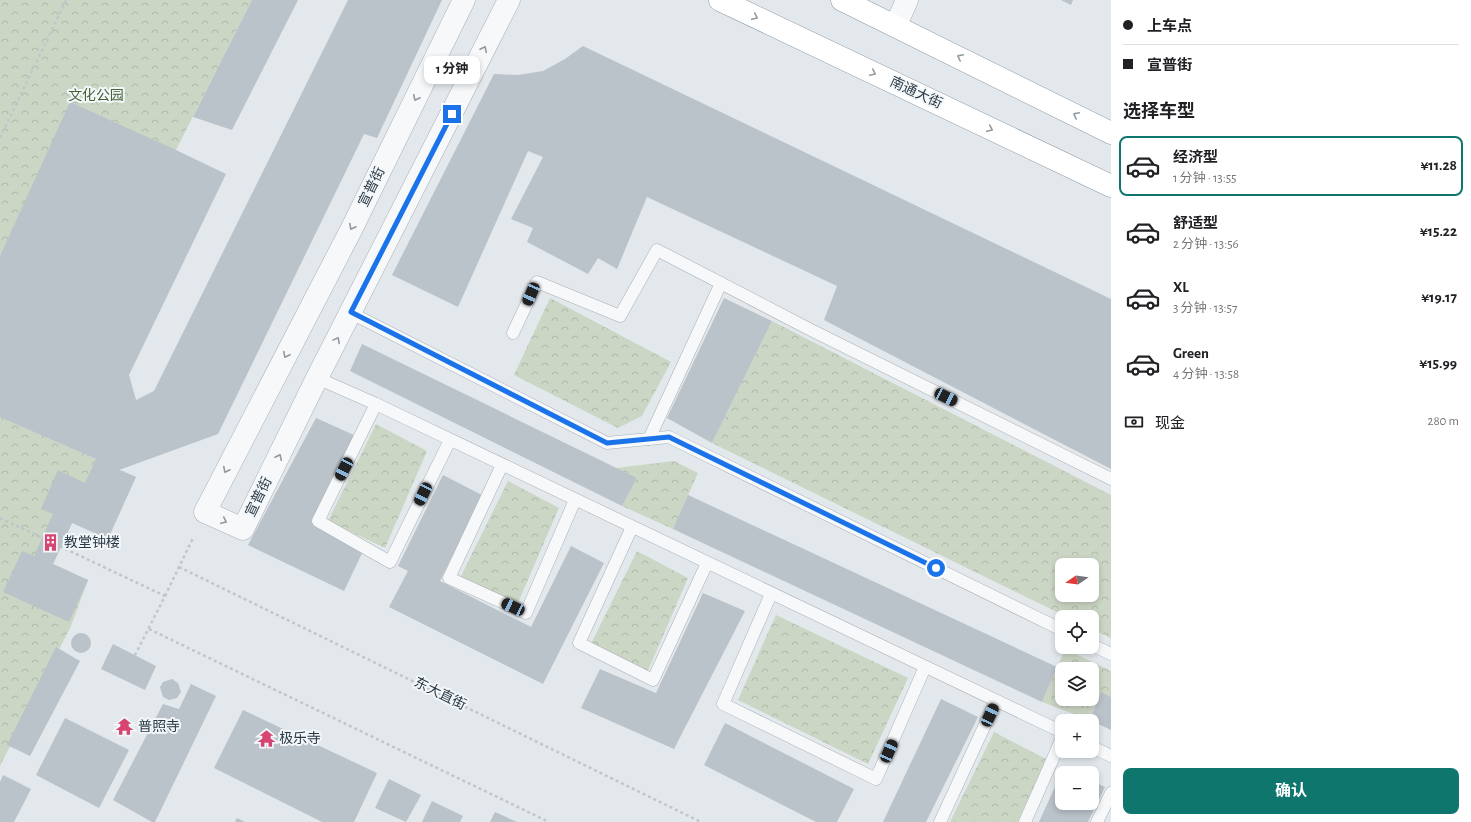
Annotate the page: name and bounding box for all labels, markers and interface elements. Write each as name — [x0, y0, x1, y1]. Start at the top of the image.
one-way arrow — [751, 12, 759, 20]
text: 上车点 — [1147, 19, 1192, 34]
one-way arrow — [479, 46, 487, 54]
one-way arrow — [957, 54, 964, 62]
callout: 1 分钟 — [424, 56, 480, 84]
text: 宣普街 — [1147, 58, 1192, 73]
text: 1 分钟 — [436, 63, 468, 76]
one-way arrow — [868, 68, 876, 76]
street label: 南通大街 — [888, 74, 945, 111]
park label: 文化公园 — [68, 87, 124, 103]
one-way arrow — [413, 93, 421, 101]
text: 选择车型 — [1123, 103, 1195, 121]
route end — [443, 105, 461, 123]
one-way arrow — [1073, 113, 1080, 120]
one-way arrow — [986, 124, 993, 132]
icon: car — [1125, 148, 1161, 184]
text: 经济型 — [1173, 150, 1218, 165]
text: ¥11.28 — [1420, 158, 1457, 173]
street label: 宣普街 — [356, 165, 387, 209]
text: 1 分钟 · 13:55 — [1173, 172, 1237, 185]
icon: car — [1125, 214, 1161, 250]
text: 舒适型 — [1173, 216, 1218, 231]
one-way arrow — [349, 223, 357, 230]
text: ¥15.22 — [1420, 224, 1457, 239]
text: 2 分钟 · 13:56 — [1173, 238, 1239, 251]
icon: car — [1125, 280, 1161, 316]
text: XL — [1173, 280, 1189, 295]
car — [521, 281, 541, 307]
text: ¥19.17 — [1421, 290, 1457, 305]
text: 3 分钟 · 13:57 — [1173, 302, 1237, 315]
one-way arrow — [332, 337, 340, 344]
icon: car — [1125, 346, 1161, 382]
text: Green — [1173, 346, 1209, 361]
one-way arrow — [283, 351, 291, 358]
text: ¥15.99 — [1419, 356, 1457, 371]
text: 4 分钟 · 13:58 — [1173, 368, 1239, 381]
car — [933, 386, 959, 408]
icon: cash — [1123, 411, 1145, 433]
text: 280 m — [1428, 415, 1459, 428]
text: 现金 — [1155, 416, 1185, 431]
one-way arrow — [274, 453, 282, 461]
car — [333, 456, 355, 482]
one-way arrow — [223, 466, 231, 473]
street label: 宣普街 — [243, 475, 274, 519]
car — [412, 481, 434, 507]
one-way arrow — [220, 516, 227, 524]
building icon: 教堂钟楼 — [41, 533, 61, 553]
place label: 教堂钟楼 — [64, 535, 120, 550]
north arrow — [1055, 558, 1099, 602]
map controls — [1055, 558, 1099, 810]
route start — [927, 559, 945, 577]
car — [500, 596, 526, 618]
button: locate — [1055, 610, 1099, 654]
button: layers — [1055, 662, 1099, 706]
street label: 东大直街 — [412, 675, 469, 713]
car — [979, 702, 1001, 728]
button: + — [1055, 714, 1099, 758]
temple icon: 普照寺 — [115, 717, 135, 737]
place label: 普照寺 — [138, 719, 180, 734]
temple icon: 极乐寺 — [256, 729, 276, 749]
place label: 极乐寺 — [279, 731, 321, 746]
car — [879, 738, 899, 764]
button: − — [1055, 766, 1099, 810]
button: 确认 — [1123, 768, 1459, 814]

